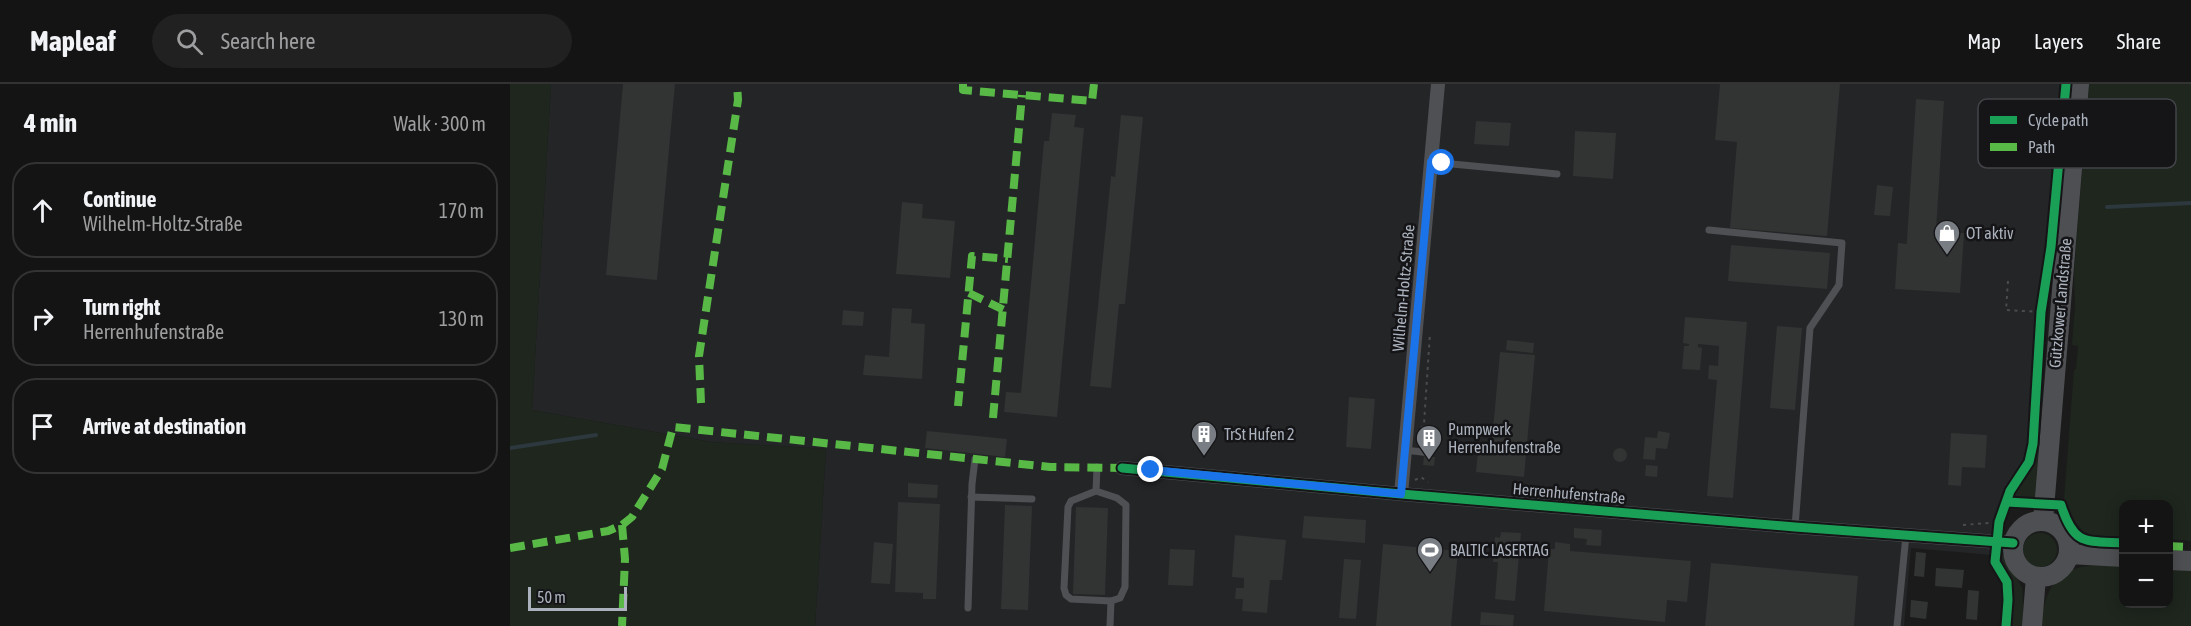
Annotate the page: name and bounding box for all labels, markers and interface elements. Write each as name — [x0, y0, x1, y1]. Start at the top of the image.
search box — [152, 14, 572, 68]
text: Mapleaf — [30, 25, 116, 57]
icon: search — [173, 25, 206, 58]
text: Search here — [221, 28, 316, 54]
text: Map — [1967, 29, 2001, 53]
text: Layers — [2034, 29, 2084, 53]
text: Share — [2117, 29, 2161, 53]
legend — [1978, 99, 2176, 168]
text: 4 min — [24, 108, 77, 138]
text: Cycle path — [2028, 111, 2088, 130]
text: Walk · 300 m — [394, 112, 486, 135]
text: Path — [2028, 138, 2055, 156]
route start — [1428, 149, 1454, 175]
text: Continue — [83, 186, 157, 212]
icon: ahead — [26, 194, 59, 227]
text: 170 m — [439, 199, 484, 222]
text: Wilhelm-Holtz-Straße — [83, 212, 243, 235]
shop icon: OT aktiv — [1932, 218, 1962, 256]
street label: Wilhelm-Holtz-Straße — [1388, 224, 1418, 352]
place label: OT aktiv — [1966, 224, 2014, 242]
street label: Gützkower Landstraße — [2045, 237, 2075, 369]
text: Turn right — [83, 294, 160, 320]
icon: right — [26, 302, 59, 335]
text: 130 m — [439, 307, 484, 330]
text: Herrenhufenstraße — [83, 320, 224, 343]
icon: arrive — [26, 410, 59, 443]
text: Arrive at destination — [83, 413, 246, 439]
building icon: TrSt Hufen 2 — [1189, 419, 1219, 457]
place label: Pumpwerk Herrenhufenstraße — [1448, 420, 1561, 456]
building icon: Pumpwerk Herrenhufenstraße — [1414, 423, 1444, 461]
place label: TrSt Hufen 2 — [1224, 425, 1294, 443]
route end — [1137, 456, 1163, 482]
street label: Herrenhufenstraße — [1512, 479, 1626, 507]
map controls — [2119, 500, 2173, 608]
button: + — [2119, 500, 2173, 554]
sports icon: BALTIC LASERTAG — [1415, 535, 1445, 573]
place label: BALTIC LASERTAG — [1450, 541, 1549, 559]
button: − — [2119, 554, 2173, 608]
scale bar — [528, 584, 627, 612]
text: 50 m — [537, 588, 566, 606]

